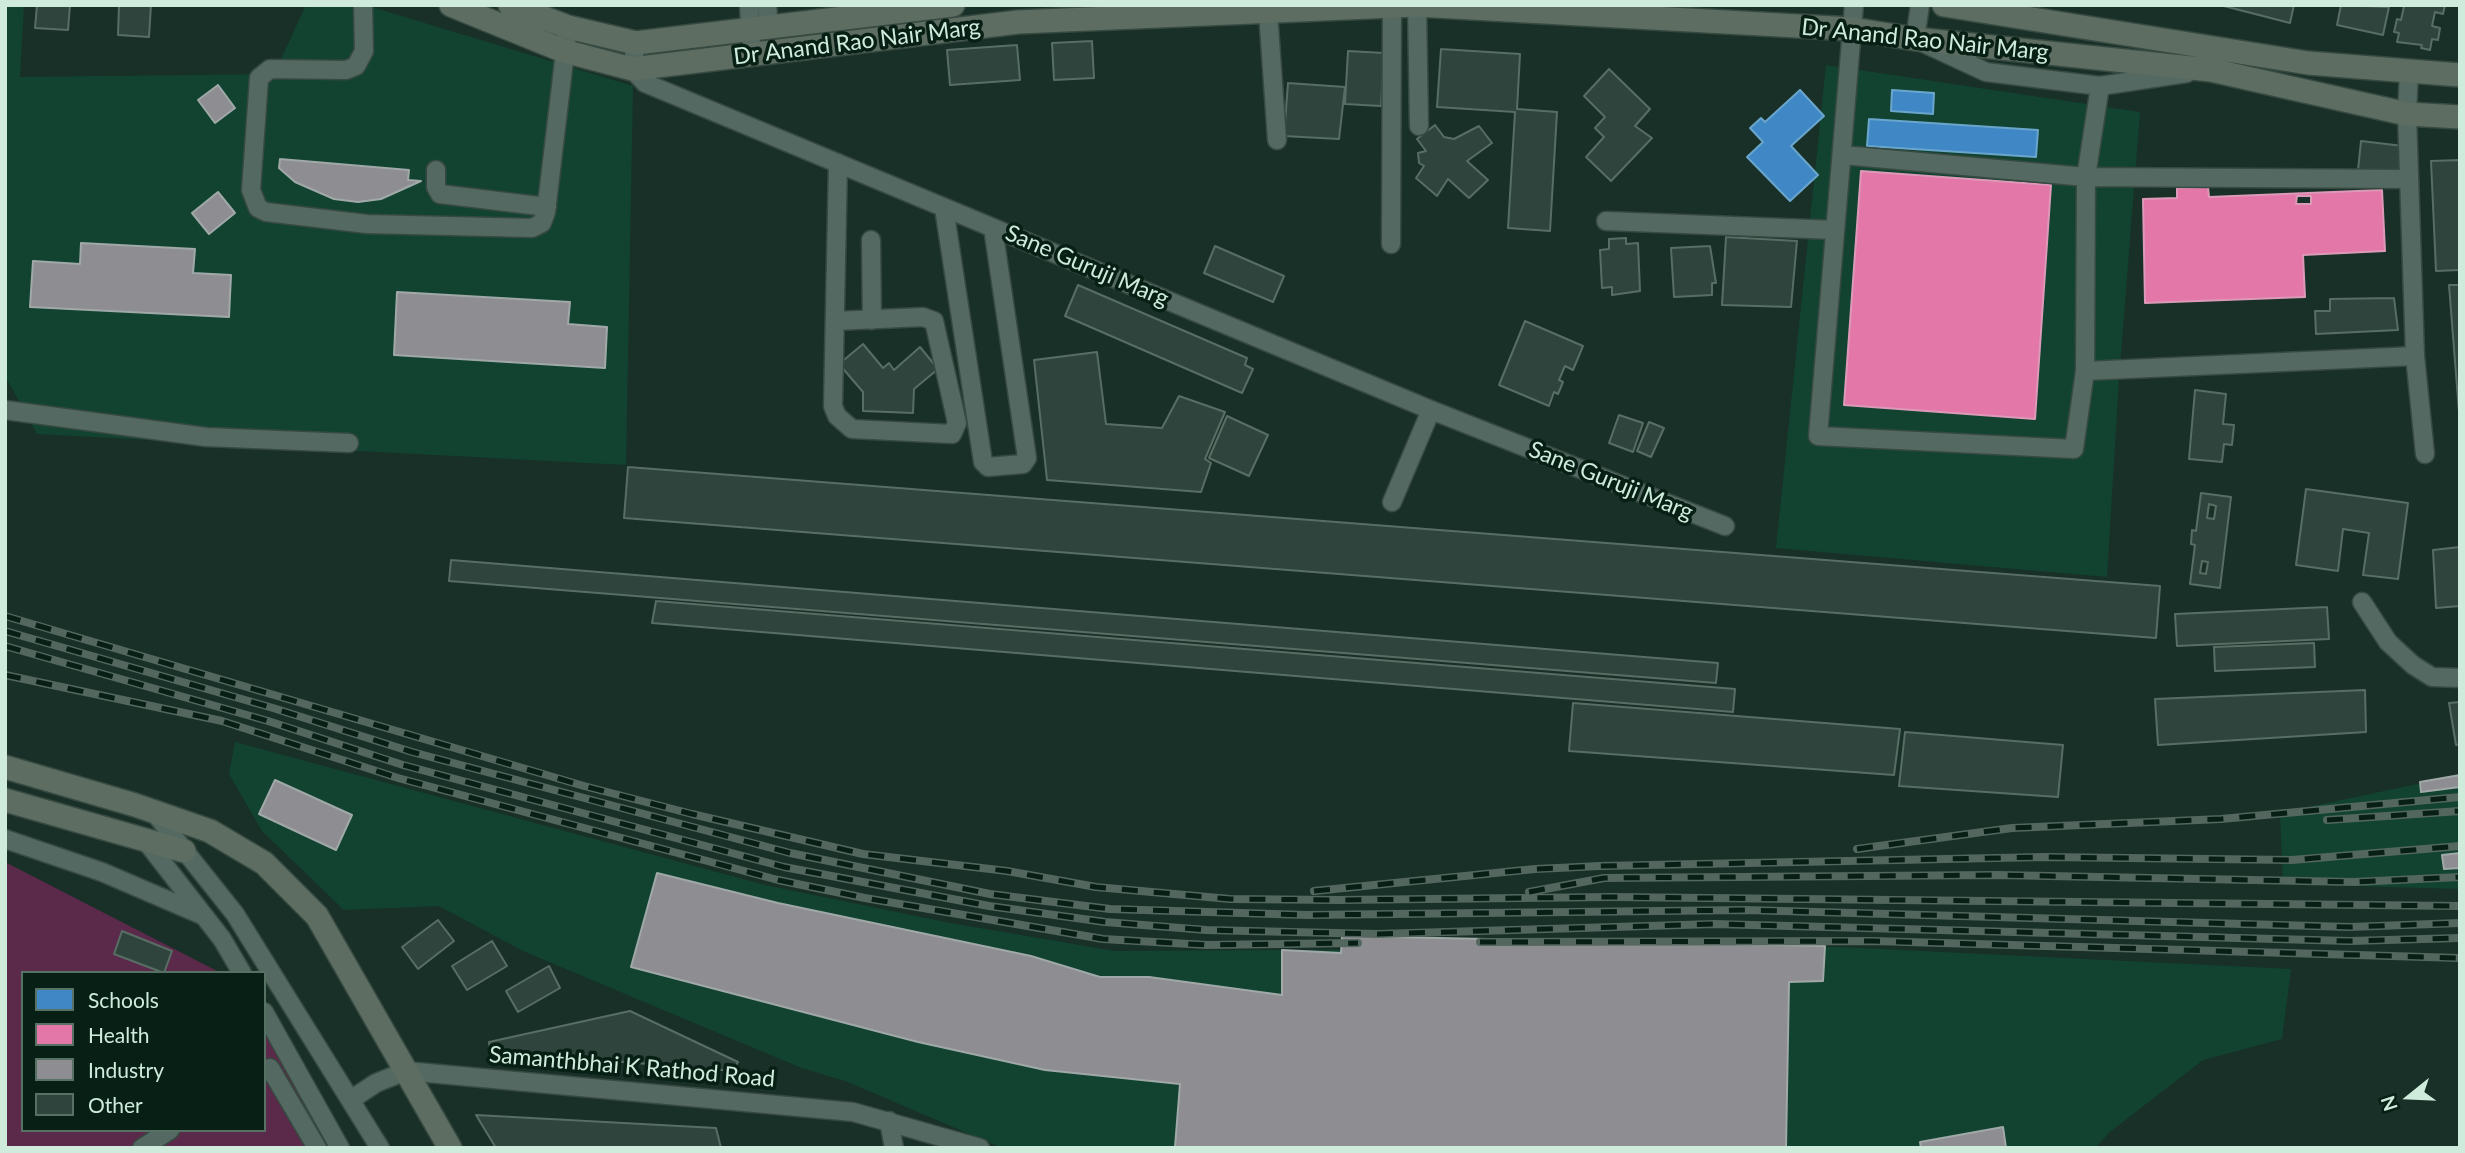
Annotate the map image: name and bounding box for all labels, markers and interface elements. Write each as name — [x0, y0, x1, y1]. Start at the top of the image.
street label: Dr Anand Rao Nair Marg — [732, 13, 982, 71]
street label: Dr Anand Rao Nair Marg — [1800, 13, 2050, 67]
street label: Sane Guruji Marg — [1001, 219, 1173, 313]
street label: Sane Guruji Marg — [1525, 435, 1697, 527]
legend — [21, 971, 266, 1132]
text: Schools — [88, 987, 159, 1012]
text: Health — [88, 1022, 149, 1047]
street label: Samanthbhai K Rathod Road — [488, 1041, 776, 1093]
text: Industry — [88, 1057, 164, 1082]
north arrow — [2374, 1062, 2444, 1132]
text: Other — [88, 1092, 143, 1117]
text: N — [2375, 1093, 2402, 1114]

